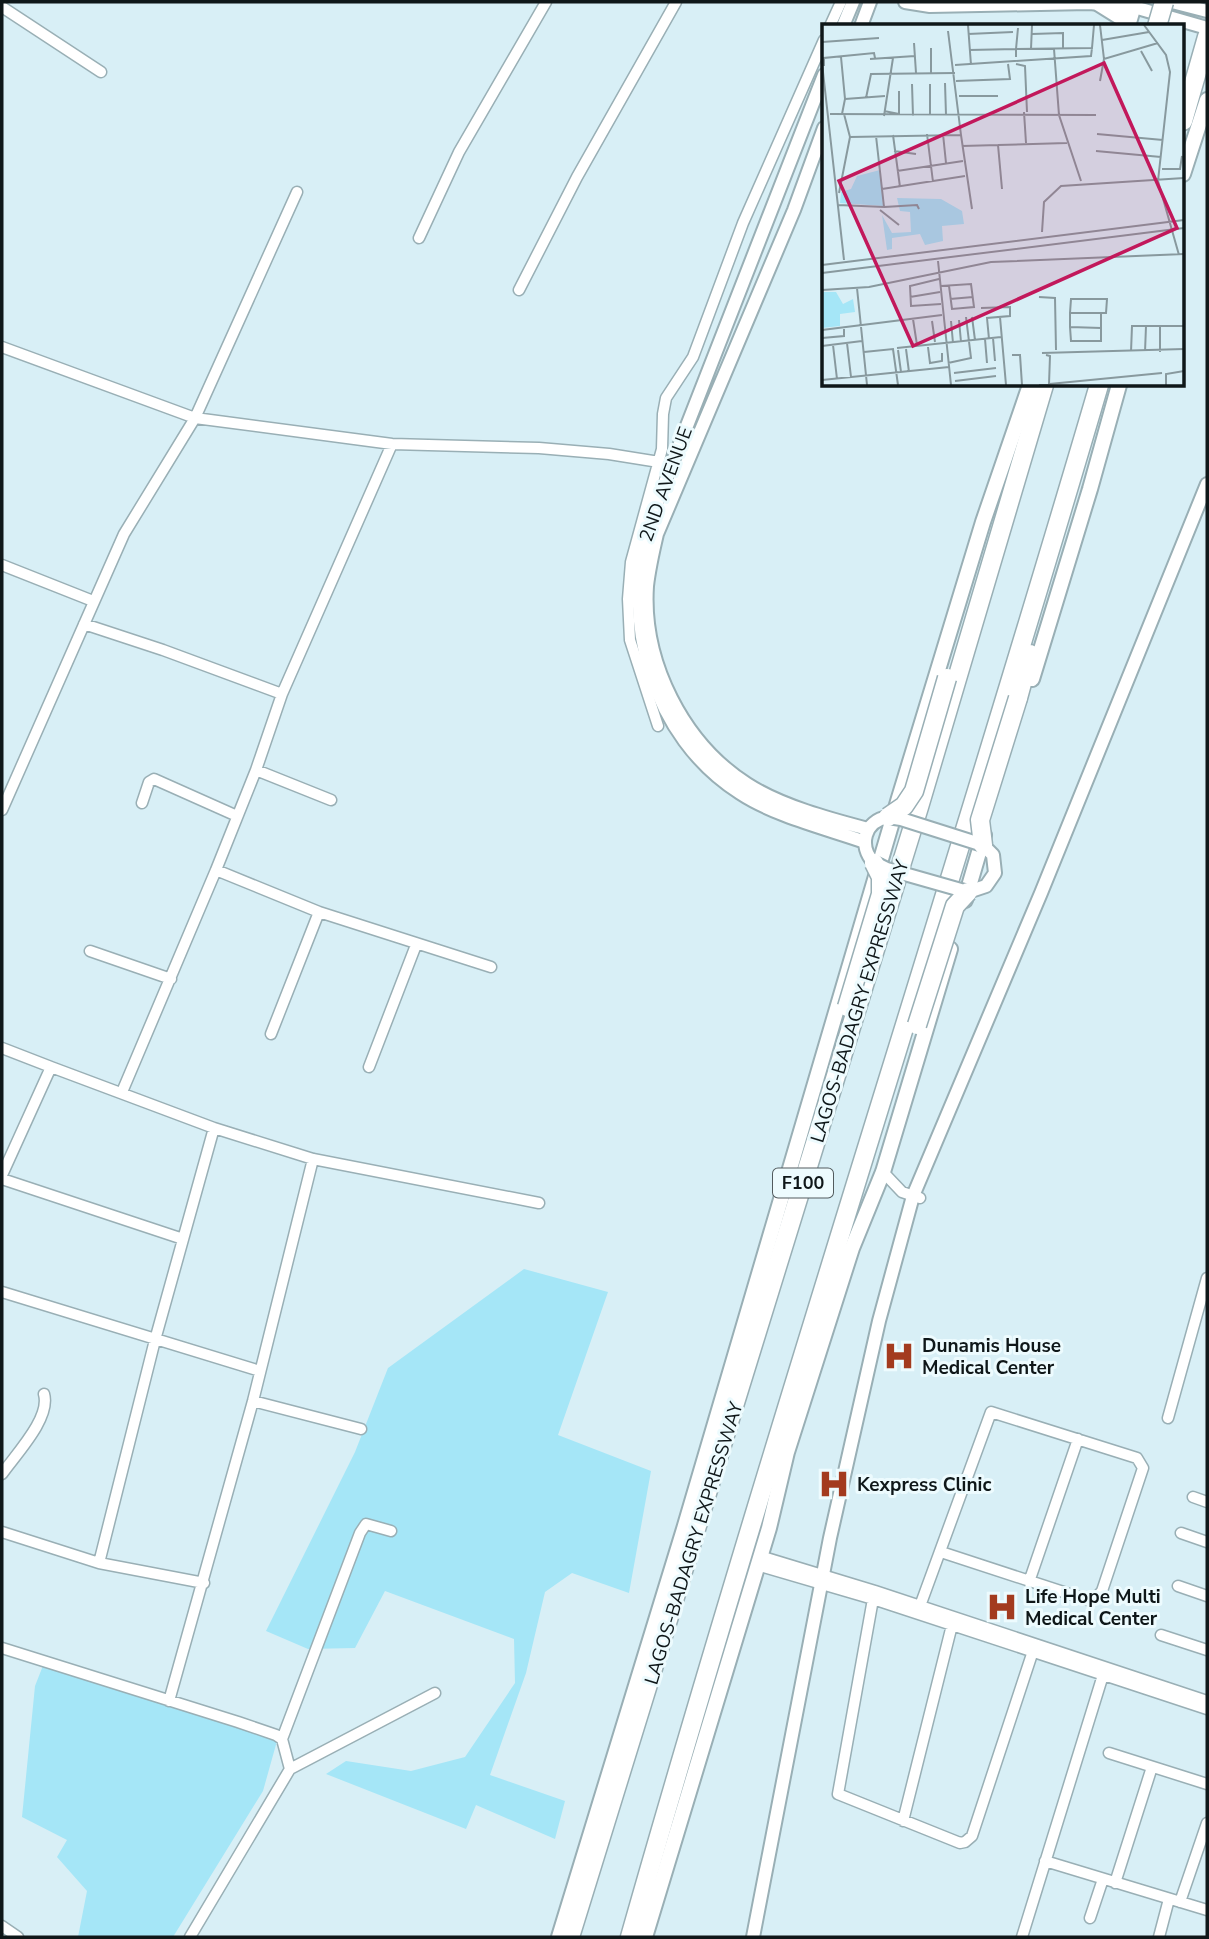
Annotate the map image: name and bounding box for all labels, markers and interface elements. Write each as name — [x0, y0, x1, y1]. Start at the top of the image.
inset map — [822, 24, 1184, 387]
street label: 2ND AVENUE — [633, 423, 699, 545]
street label: LAGOS-BADAGRY EXPRESSWAY — [805, 856, 916, 1146]
road number: F100 — [773, 1168, 833, 1198]
place label: Dunamis House Medical Center — [922, 1333, 1061, 1381]
hospital icon: Dunamis House Medical Center — [882, 1339, 916, 1373]
street label: LAGOS-BADAGRY EXPRESSWAY — [639, 1398, 750, 1688]
hospital icon: Kexpress Clinic — [817, 1467, 851, 1501]
place label: Kexpress Clinic — [857, 1472, 991, 1498]
place label: Life Hope Multi Medical Center — [1025, 1584, 1161, 1632]
hospital icon: Life Hope Multi Medical Center — [985, 1590, 1019, 1624]

